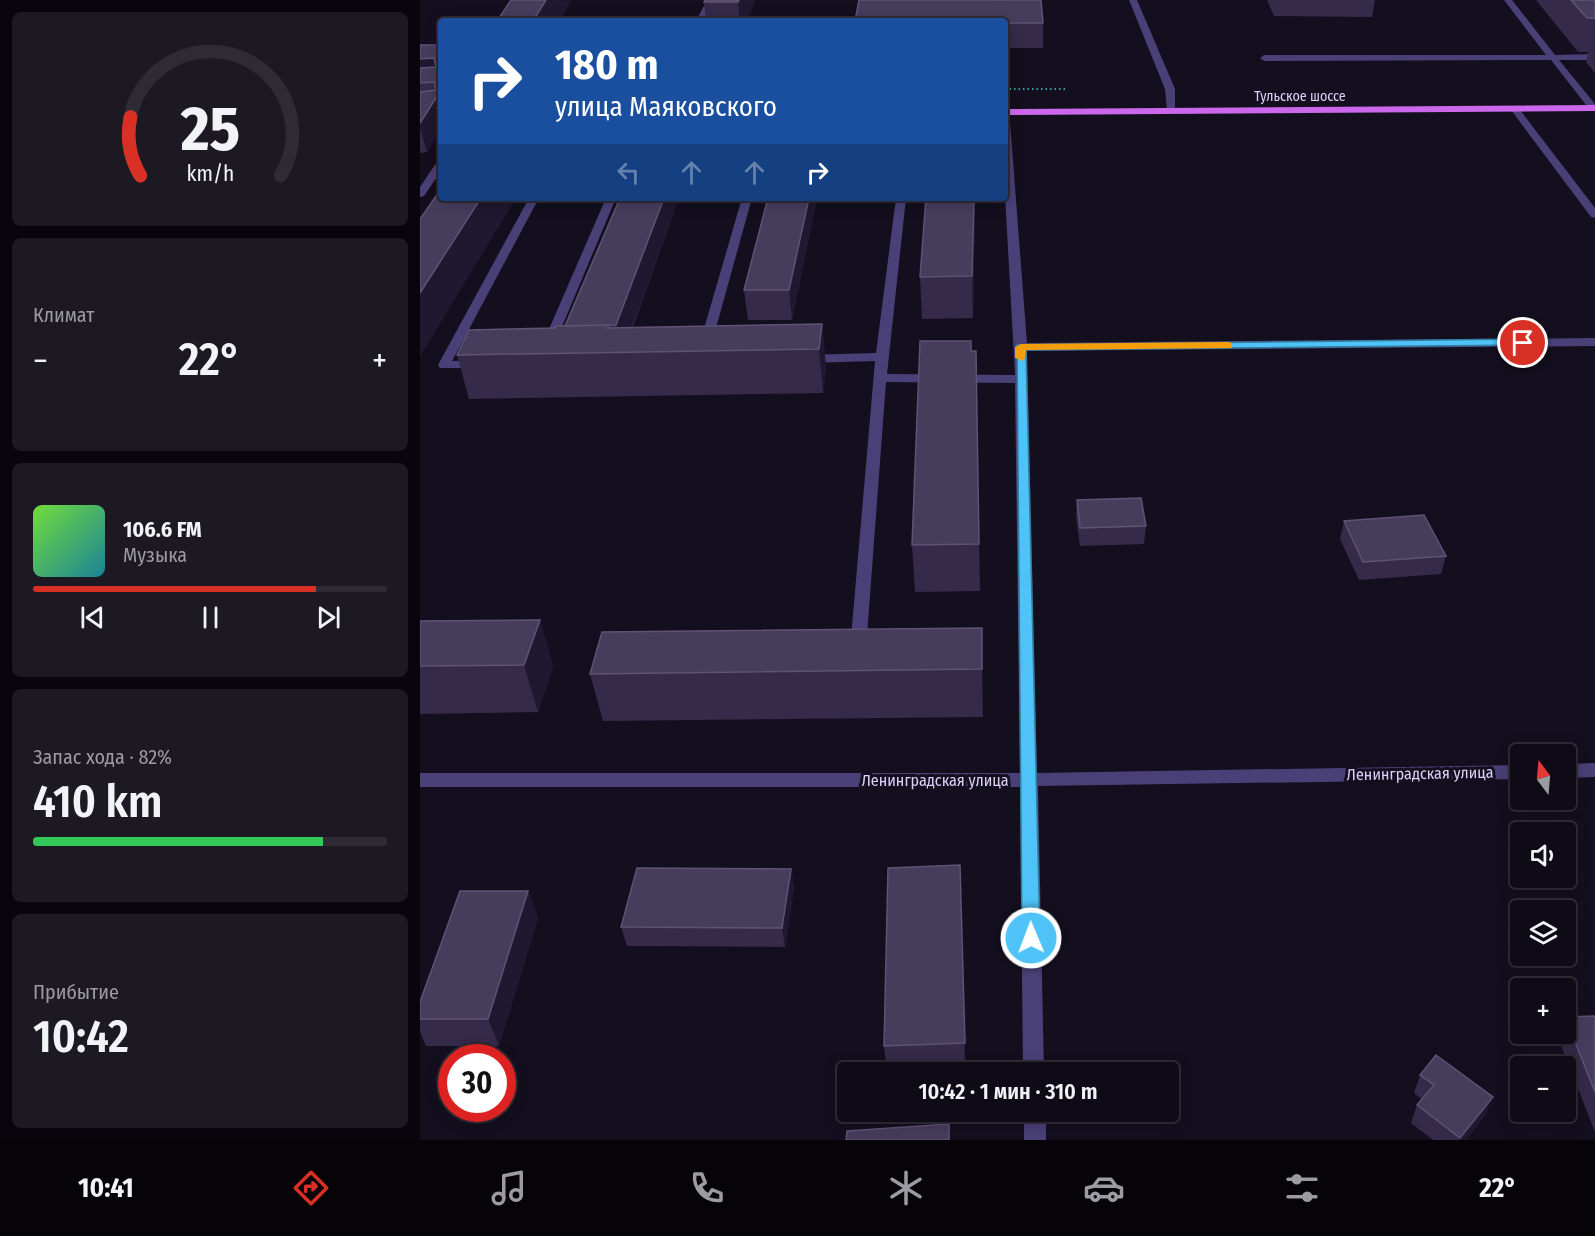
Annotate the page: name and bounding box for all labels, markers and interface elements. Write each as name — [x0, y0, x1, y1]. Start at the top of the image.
text: 180 m — [555, 40, 659, 90]
icon: right — [456, 42, 534, 120]
street label: Тульское шоссе — [1254, 88, 1346, 105]
text: улица Маяковского — [555, 91, 777, 123]
text: 25 — [179, 92, 240, 167]
icon: left — [612, 156, 645, 189]
icon: ahead — [675, 156, 708, 189]
icon: ahead — [738, 156, 771, 189]
icon: right — [801, 156, 834, 189]
text: km/h — [186, 161, 234, 187]
text: Климат — [33, 303, 94, 327]
pin — [1497, 317, 1548, 368]
icon: arrive — [1506, 326, 1539, 359]
text: 22° — [179, 333, 241, 387]
text: − — [33, 341, 48, 381]
text: + — [372, 341, 387, 381]
text: 106.6 FM — [123, 516, 202, 543]
text: Музыка — [123, 543, 187, 567]
icon: previous — [76, 601, 109, 634]
icon: pause — [194, 601, 227, 634]
icon: next — [312, 601, 345, 634]
north arrow — [1510, 744, 1576, 810]
map controls — [1510, 744, 1576, 1122]
text: Запас хода · 82% — [33, 745, 172, 769]
street label: Ленинградская улица — [1346, 763, 1494, 784]
street label: Ленинградская улица — [861, 771, 1009, 790]
text: 410 km — [33, 775, 162, 829]
button: sound — [1510, 822, 1576, 888]
button: layers — [1510, 900, 1576, 966]
position arrow — [999, 906, 1063, 970]
button: + — [1510, 978, 1576, 1044]
text: Прибытие — [33, 980, 119, 1004]
text: 10:42 — [33, 1010, 129, 1064]
speed limit sign: 30 — [438, 1044, 516, 1122]
button: − — [1510, 1056, 1576, 1122]
text: 10:42 · 1 мин · 310 m — [918, 1078, 1098, 1105]
icon: directions — [290, 1167, 332, 1209]
icon: music — [488, 1167, 530, 1209]
icon: phone — [686, 1167, 728, 1209]
icon: climate — [885, 1167, 927, 1209]
icon: car — [1083, 1167, 1125, 1209]
icon: filters — [1281, 1167, 1323, 1209]
text: 10:41 — [78, 1172, 134, 1204]
text: 22° — [1479, 1172, 1517, 1204]

